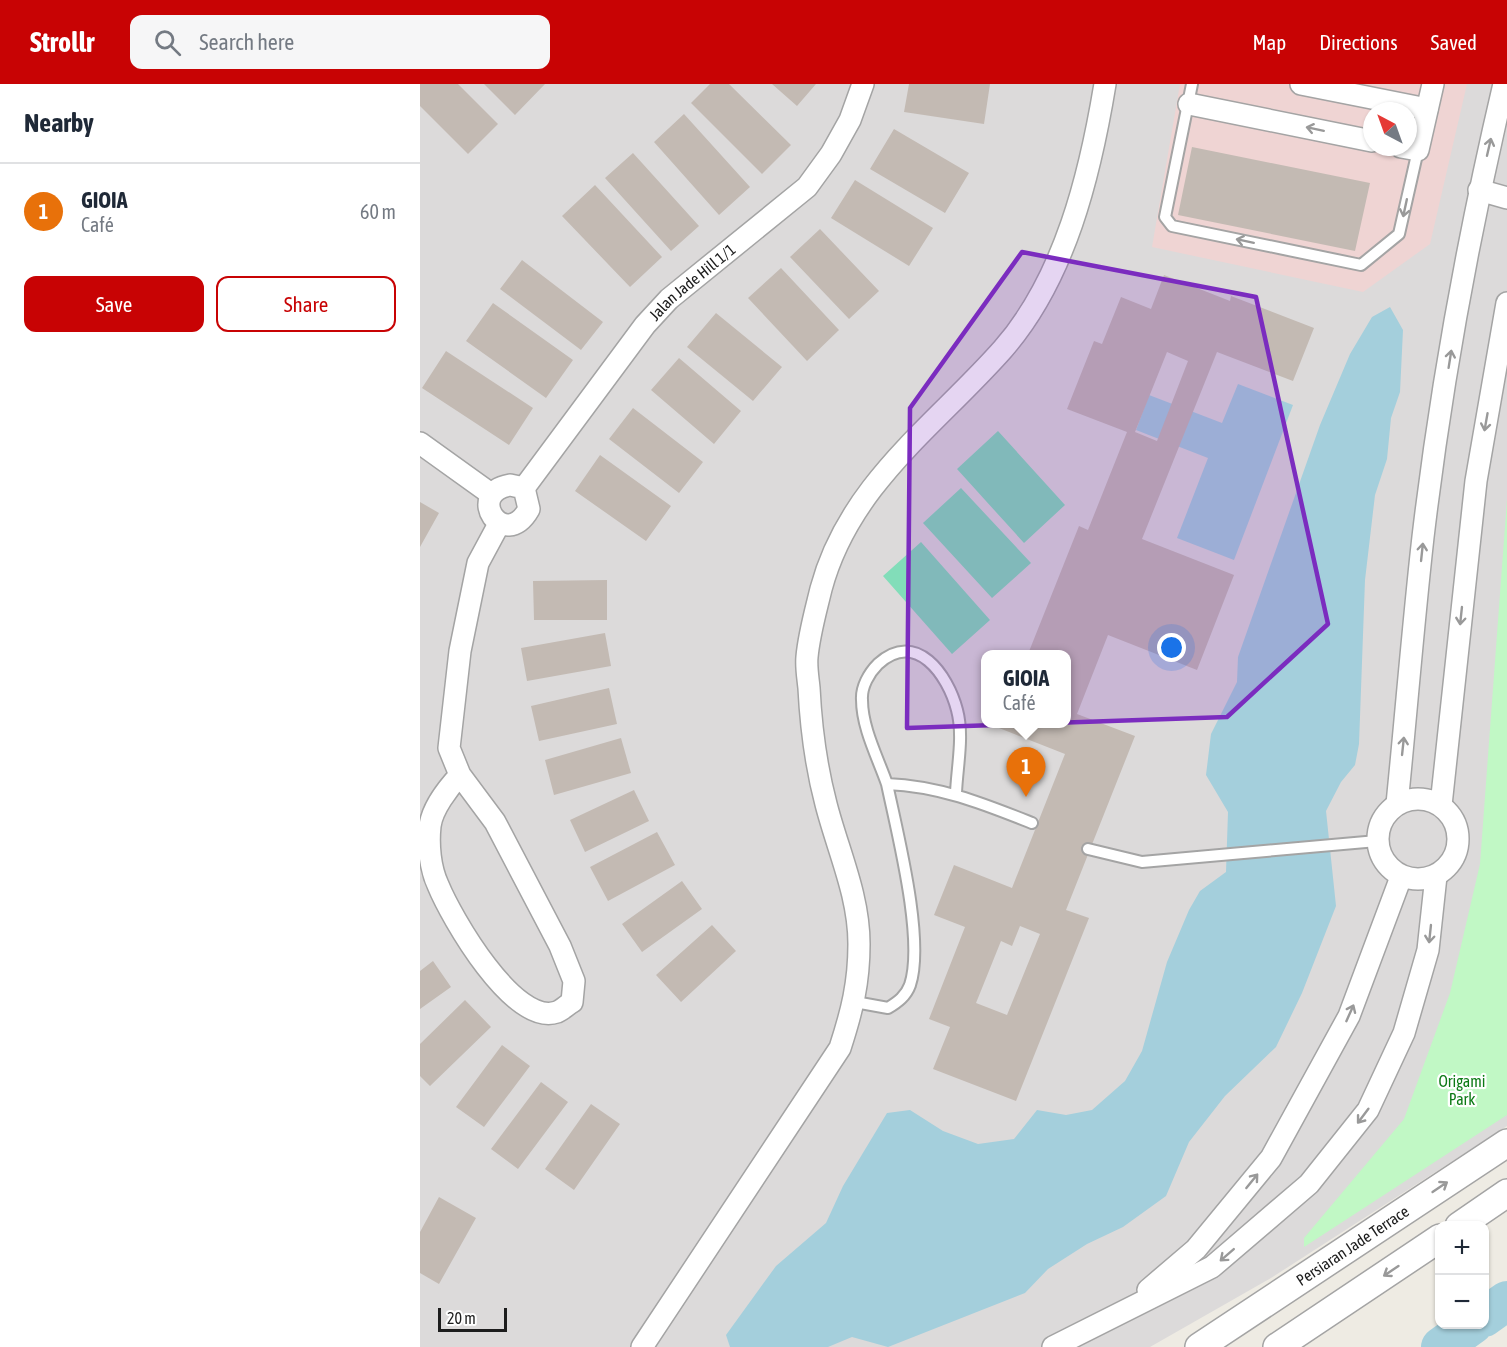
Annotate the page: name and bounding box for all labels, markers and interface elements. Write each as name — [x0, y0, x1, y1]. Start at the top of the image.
search box — [130, 15, 550, 69]
text: Strollr — [30, 26, 94, 58]
icon: search — [151, 26, 184, 59]
text: Search here — [199, 29, 294, 55]
text: Map — [1252, 30, 1286, 54]
text: Directions — [1319, 30, 1398, 54]
text: Saved — [1431, 30, 1477, 54]
north arrow — [1363, 102, 1417, 156]
text: Nearby — [24, 108, 94, 138]
one-way arrow — [1305, 123, 1325, 134]
one-way arrow — [1484, 138, 1495, 157]
text: GIOIA — [81, 187, 128, 213]
one-way arrow — [1399, 197, 1410, 217]
text: 1 — [39, 200, 48, 223]
text: 60 m — [360, 200, 396, 223]
text: Café — [81, 213, 114, 236]
one-way arrow — [1236, 235, 1255, 246]
street label: Jalan Jade Hill 1/1 — [645, 240, 739, 324]
button: Save — [24, 276, 204, 332]
button: Share — [216, 276, 396, 332]
one-way arrow — [1444, 350, 1455, 369]
one-way arrow — [1480, 412, 1491, 432]
one-way arrow — [1417, 543, 1428, 562]
one-way arrow — [1455, 605, 1466, 625]
your location — [1157, 633, 1186, 662]
popup — [981, 650, 1071, 728]
text: GIOIA — [1003, 665, 1049, 691]
text: Café — [1003, 691, 1036, 714]
one-way arrow — [1398, 737, 1409, 757]
pin: 1 — [1006, 748, 1046, 797]
one-way arrow — [1424, 924, 1435, 944]
one-way arrow — [1345, 1005, 1356, 1023]
park label: Origami Park — [1439, 1072, 1485, 1108]
one-way arrow — [1357, 1108, 1370, 1124]
one-way arrow — [1245, 1173, 1258, 1189]
one-way arrow — [1432, 1181, 1448, 1193]
street label: Persiaran Jade Terrace — [1293, 1202, 1412, 1289]
map controls — [1435, 1221, 1489, 1329]
button: + — [1435, 1221, 1489, 1275]
one-way arrow — [1219, 1248, 1235, 1261]
one-way arrow — [1383, 1265, 1400, 1277]
button: − — [1435, 1275, 1489, 1329]
scale bar — [438, 1305, 507, 1332]
text: 20 m — [447, 1309, 476, 1327]

